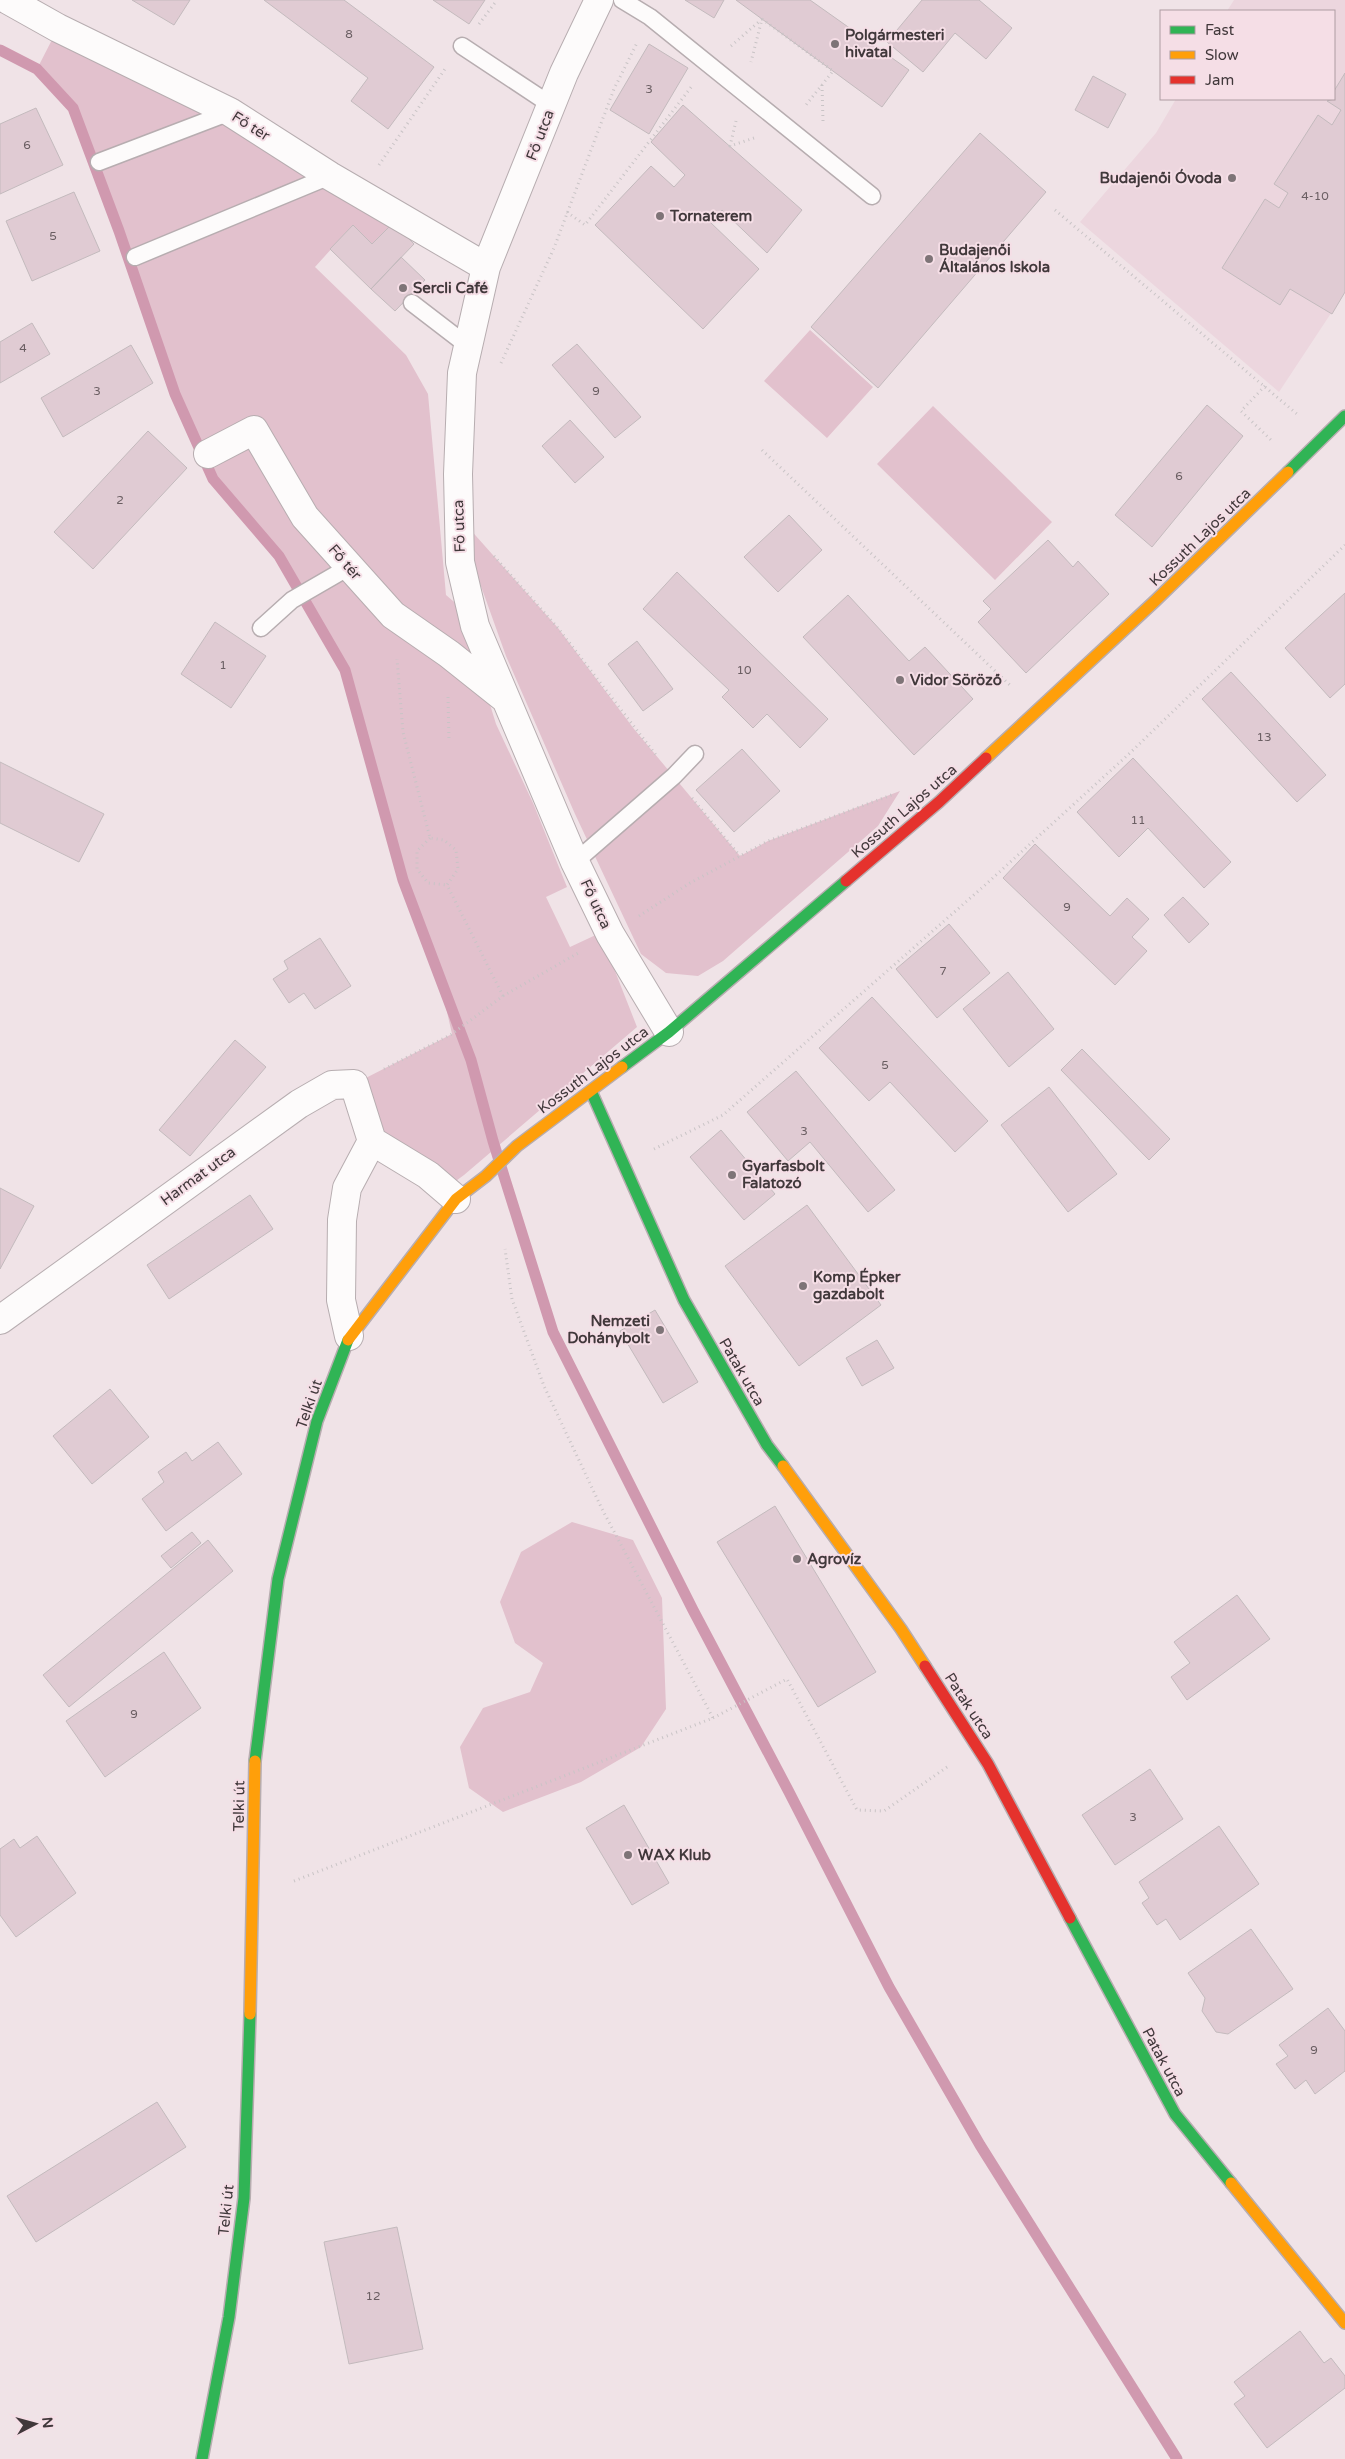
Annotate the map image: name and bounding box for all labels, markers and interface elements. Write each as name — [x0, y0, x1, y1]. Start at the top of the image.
legend — [1160, 10, 1335, 100]
text: Fast — [1205, 21, 1235, 39]
place label: Polgármesteri hivatal — [845, 26, 944, 61]
house number: 8 — [345, 27, 353, 41]
marker: Polgármesteri hivatal — [829, 38, 841, 50]
text: Slow — [1205, 46, 1239, 64]
text: Jam — [1205, 71, 1234, 89]
house number: 3 — [645, 82, 653, 96]
street label: Fő tér — [229, 107, 274, 145]
street label: Fő utca — [522, 107, 558, 163]
house number: 6 — [23, 138, 31, 152]
place label: Budajenői Óvoda — [1099, 168, 1222, 188]
marker: Budajenői Óvoda — [1226, 172, 1238, 184]
house number: 4-10 — [1301, 189, 1329, 203]
place label: Tornaterem — [669, 207, 752, 225]
marker: Tornaterem — [654, 210, 666, 222]
house number: 5 — [49, 229, 57, 243]
place label: Budajenői Általános Iskola — [939, 241, 1050, 276]
marker: Budajenői Általános Iskola — [923, 253, 935, 265]
place label: Sercli Café — [413, 279, 489, 297]
marker: Sercli Café — [397, 282, 409, 294]
house number: 4 — [19, 341, 27, 355]
house number: 3 — [93, 384, 101, 398]
house number: 9 — [592, 384, 600, 398]
house number: 6 — [1175, 469, 1183, 483]
street label: Kossuth Lajos utca — [1146, 484, 1254, 590]
house number: 2 — [116, 493, 124, 507]
street label: Fő utca — [449, 499, 469, 553]
street label: Fő tér — [325, 540, 366, 584]
house number: 1 — [219, 658, 227, 672]
house number: 10 — [736, 663, 752, 677]
place label: Vidor Söröző — [910, 671, 1002, 689]
marker: Vidor Söröző — [894, 674, 906, 686]
house number: 13 — [1256, 730, 1272, 744]
street label: Kossuth Lajos utca — [848, 760, 960, 862]
house number: 11 — [1130, 813, 1146, 827]
street label: Fő utca — [577, 876, 615, 932]
house number: 9 — [1063, 900, 1071, 914]
house number: 7 — [939, 964, 947, 978]
street label: Kossuth Lajos utca — [534, 1023, 652, 1117]
house number: 5 — [881, 1058, 889, 1072]
house number: 3 — [800, 1124, 808, 1138]
street label: Harmat utca — [157, 1143, 239, 1209]
place label: Gyarfasbolt Falatozó — [742, 1157, 825, 1192]
marker: Gyarfasbolt Falatozó — [726, 1169, 738, 1181]
place label: Komp Épker gazdabolt — [813, 1267, 901, 1304]
marker: Komp Épker gazdabolt — [797, 1280, 809, 1292]
place label: Nemzeti Dohánybolt — [567, 1312, 650, 1348]
marker: Nemzeti Dohánybolt — [654, 1324, 666, 1336]
street label: Patak utca — [715, 1335, 769, 1409]
street label: Telki út — [292, 1377, 326, 1431]
place label: Agrovíz — [807, 1550, 862, 1569]
marker: Agrovíz — [791, 1553, 803, 1565]
street label: Patak utca — [941, 1669, 997, 1743]
house number: 9 — [130, 1707, 138, 1721]
street label: Telki út — [230, 1780, 248, 1832]
house number: 3 — [1129, 1810, 1137, 1824]
place label: WAX Klub — [638, 1846, 712, 1864]
marker: WAX Klub — [622, 1849, 634, 1861]
street label: Patak utca — [1138, 2024, 1190, 2100]
house number: 9 — [1310, 2043, 1318, 2057]
street label: Telki út — [214, 2183, 238, 2236]
house number: 12 — [365, 2289, 381, 2303]
north arrow — [10, 2399, 60, 2449]
text: N — [38, 2416, 56, 2429]

